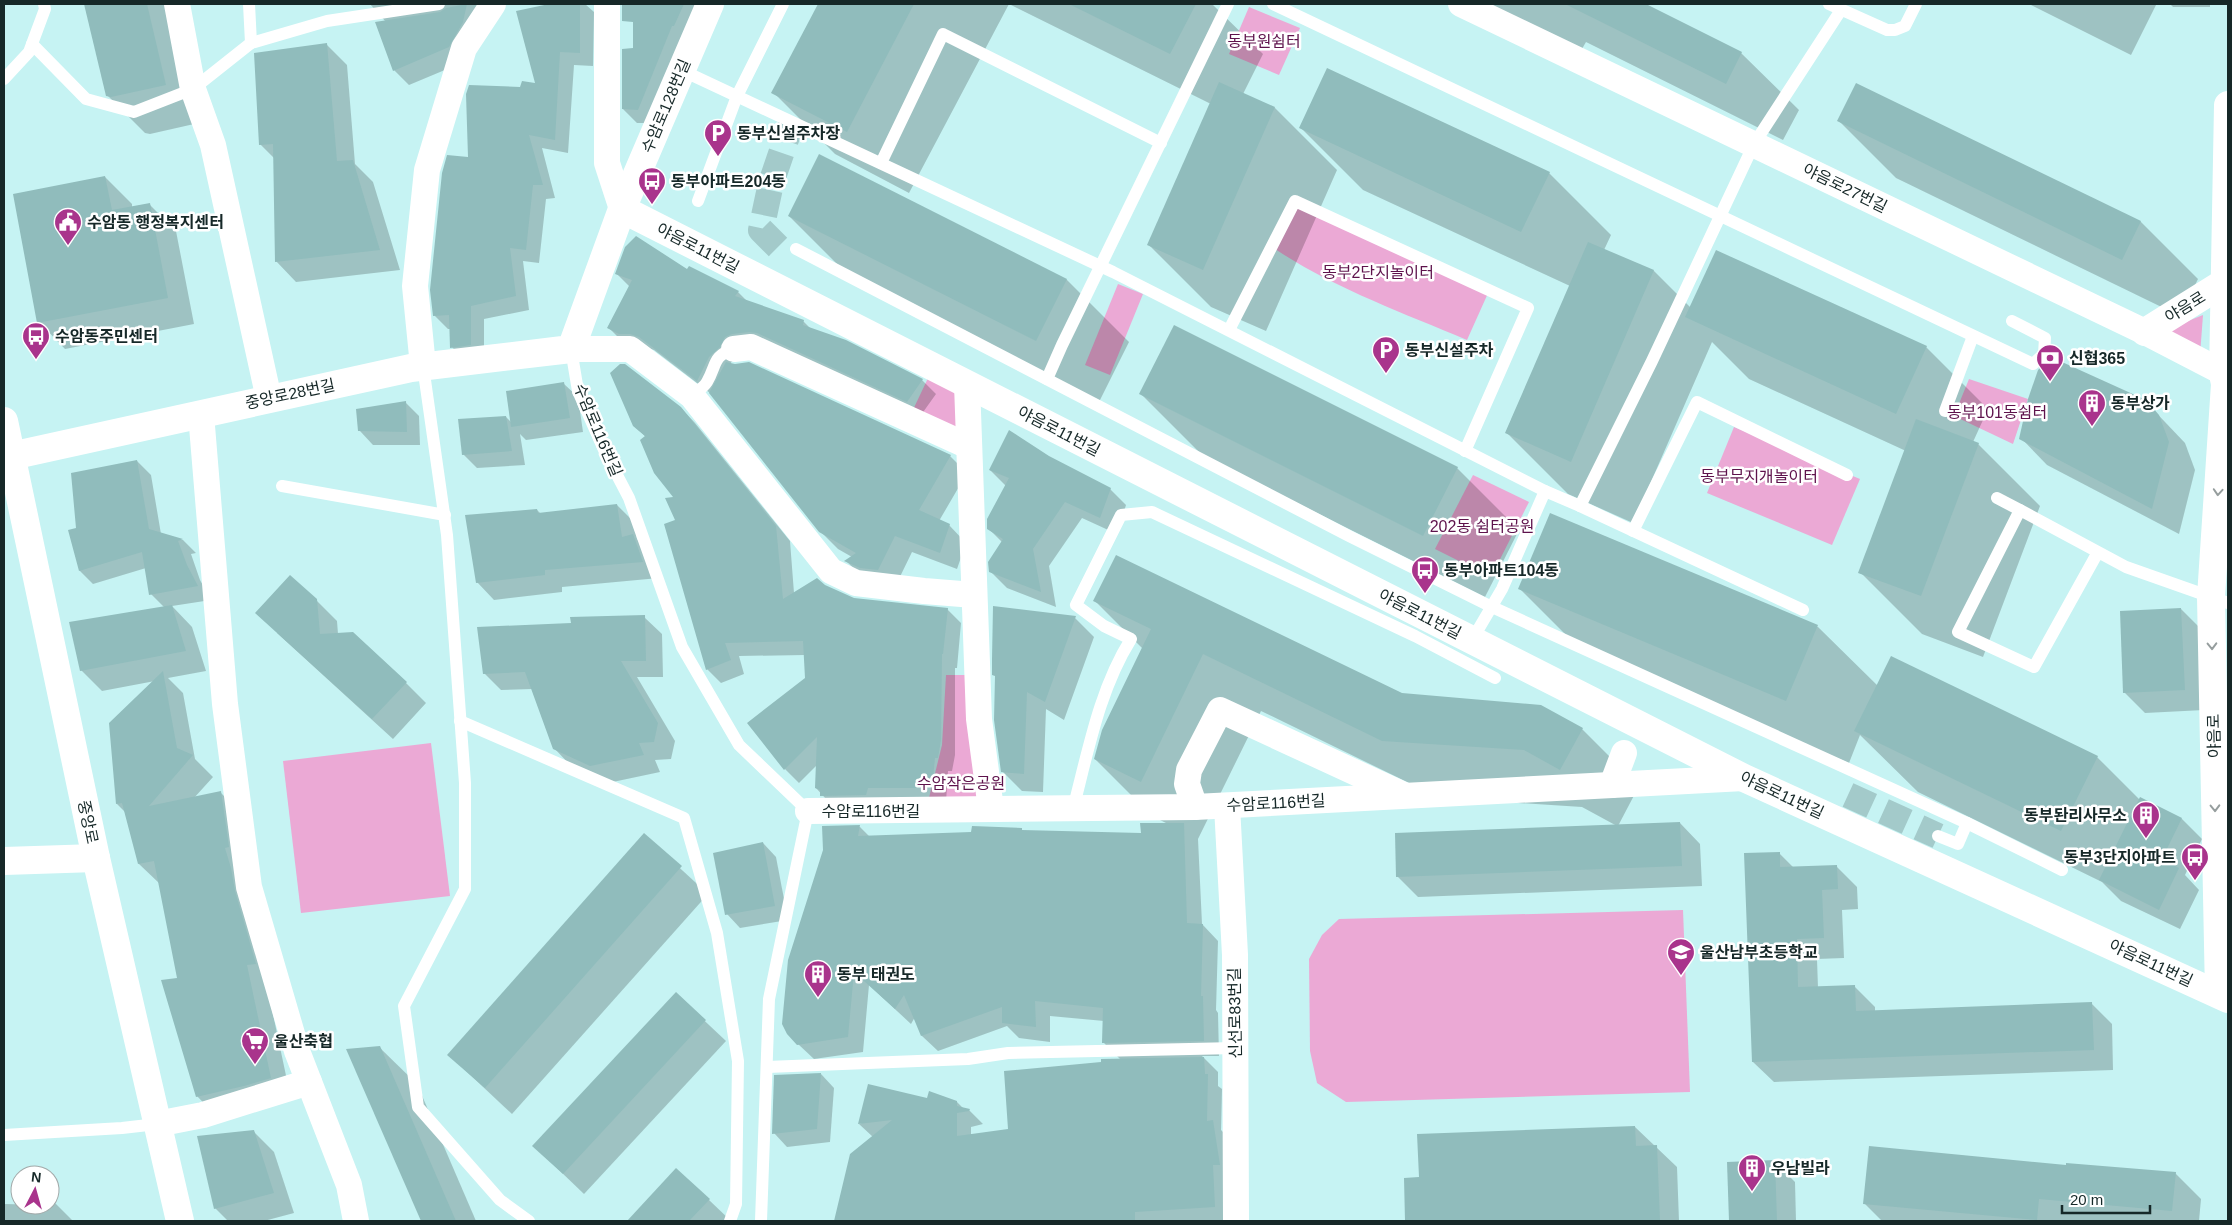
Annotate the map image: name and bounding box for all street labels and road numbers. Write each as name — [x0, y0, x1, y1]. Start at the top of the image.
street label: 수암로128번길 — [639, 57, 693, 155]
street label: 야음로27번길 — [1800, 160, 1890, 216]
street label: 야음로11번길 — [654, 220, 742, 276]
street label: 야음로 — [2162, 288, 2208, 326]
street label: 중앙로28번길 — [244, 376, 336, 412]
street label: 수암로116번길 — [571, 381, 625, 479]
street label: 야음로11번길 — [1015, 403, 1103, 459]
street label: 야음로11번길 — [1376, 586, 1464, 642]
street label: 야음로 — [2205, 714, 2223, 758]
street label: 야음로11번길 — [1738, 768, 1826, 822]
street label: 수암로116번길 — [1226, 792, 1326, 814]
street label: 중앙로 — [75, 799, 101, 846]
street label: 수암로116번길 — [821, 803, 921, 820]
street label: 야음로11번길 — [2107, 936, 2195, 990]
street label: 신선로83번길 — [1226, 967, 1244, 1059]

